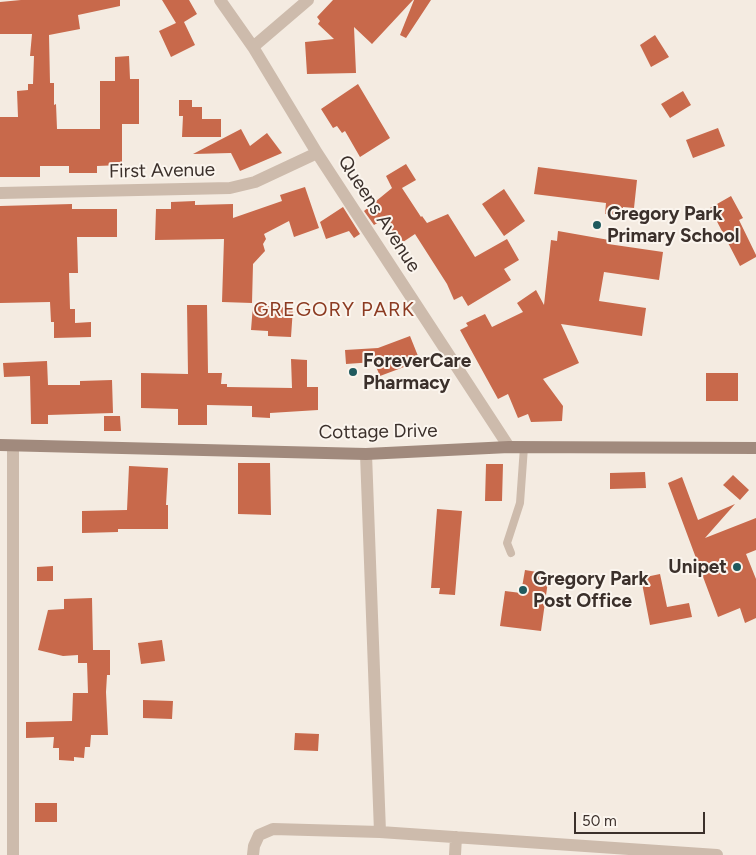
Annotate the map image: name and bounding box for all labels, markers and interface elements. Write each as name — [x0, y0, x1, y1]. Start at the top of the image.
street label: Queens Avenue — [333, 151, 425, 277]
street label: First Avenue — [109, 159, 215, 183]
place label: Gregory Park Primary School — [607, 203, 739, 247]
marker: Gregory Park Primary School — [591, 219, 603, 231]
district label: GREGORY PARK — [252, 298, 416, 322]
place label: ForeverCare Pharmacy — [363, 350, 471, 394]
marker: ForeverCare Pharmacy — [347, 366, 359, 378]
street label: Cottage Drive — [318, 420, 438, 444]
place label: Unipet — [668, 556, 727, 578]
marker: Unipet — [731, 561, 743, 573]
place label: Gregory Park Post Office — [533, 568, 649, 612]
marker: Gregory Park Post Office — [517, 584, 529, 596]
scale bar — [576, 802, 707, 834]
text: 50 m — [582, 812, 617, 830]

